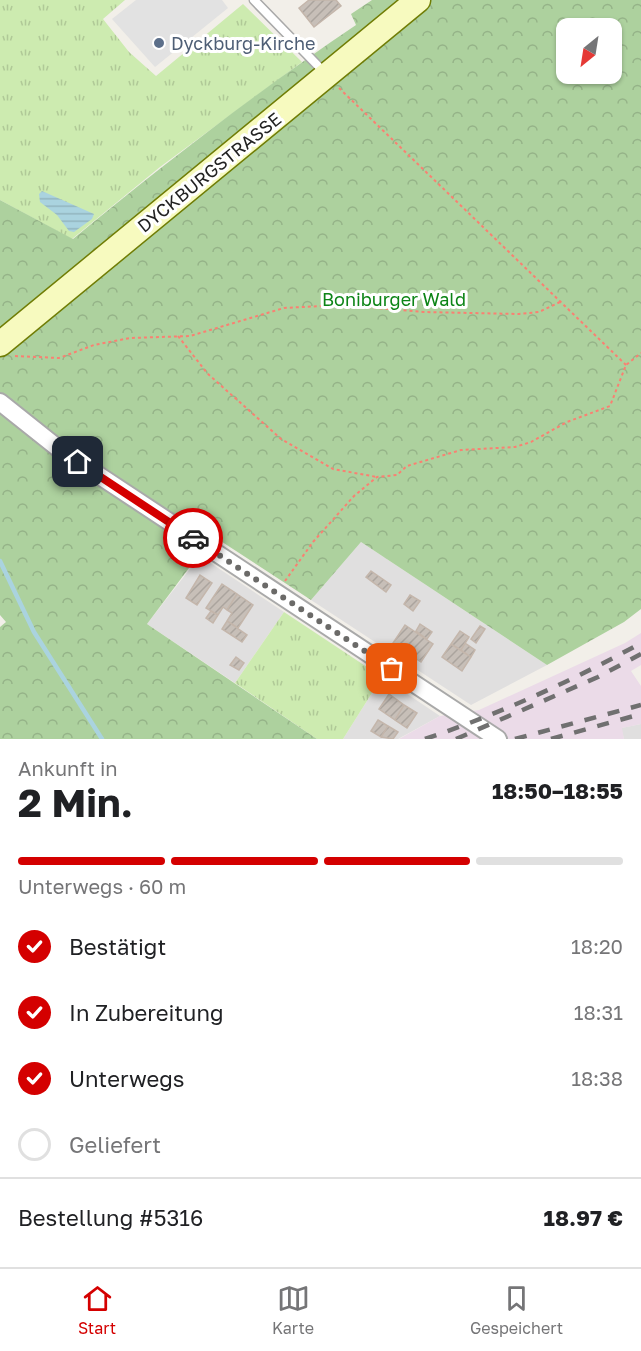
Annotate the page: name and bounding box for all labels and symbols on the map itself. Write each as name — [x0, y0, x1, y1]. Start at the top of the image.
north arrow — [556, 18, 622, 84]
place label: Dyckburg-Kirche — [171, 32, 315, 54]
marker: Dyckburg-Kirche — [152, 36, 166, 50]
street label: DYCKBURGSTRASSE — [133, 107, 285, 237]
park label: Boniburger Wald — [322, 288, 466, 310]
pin — [52, 436, 103, 487]
courier — [163, 508, 223, 568]
pin — [366, 643, 417, 694]

